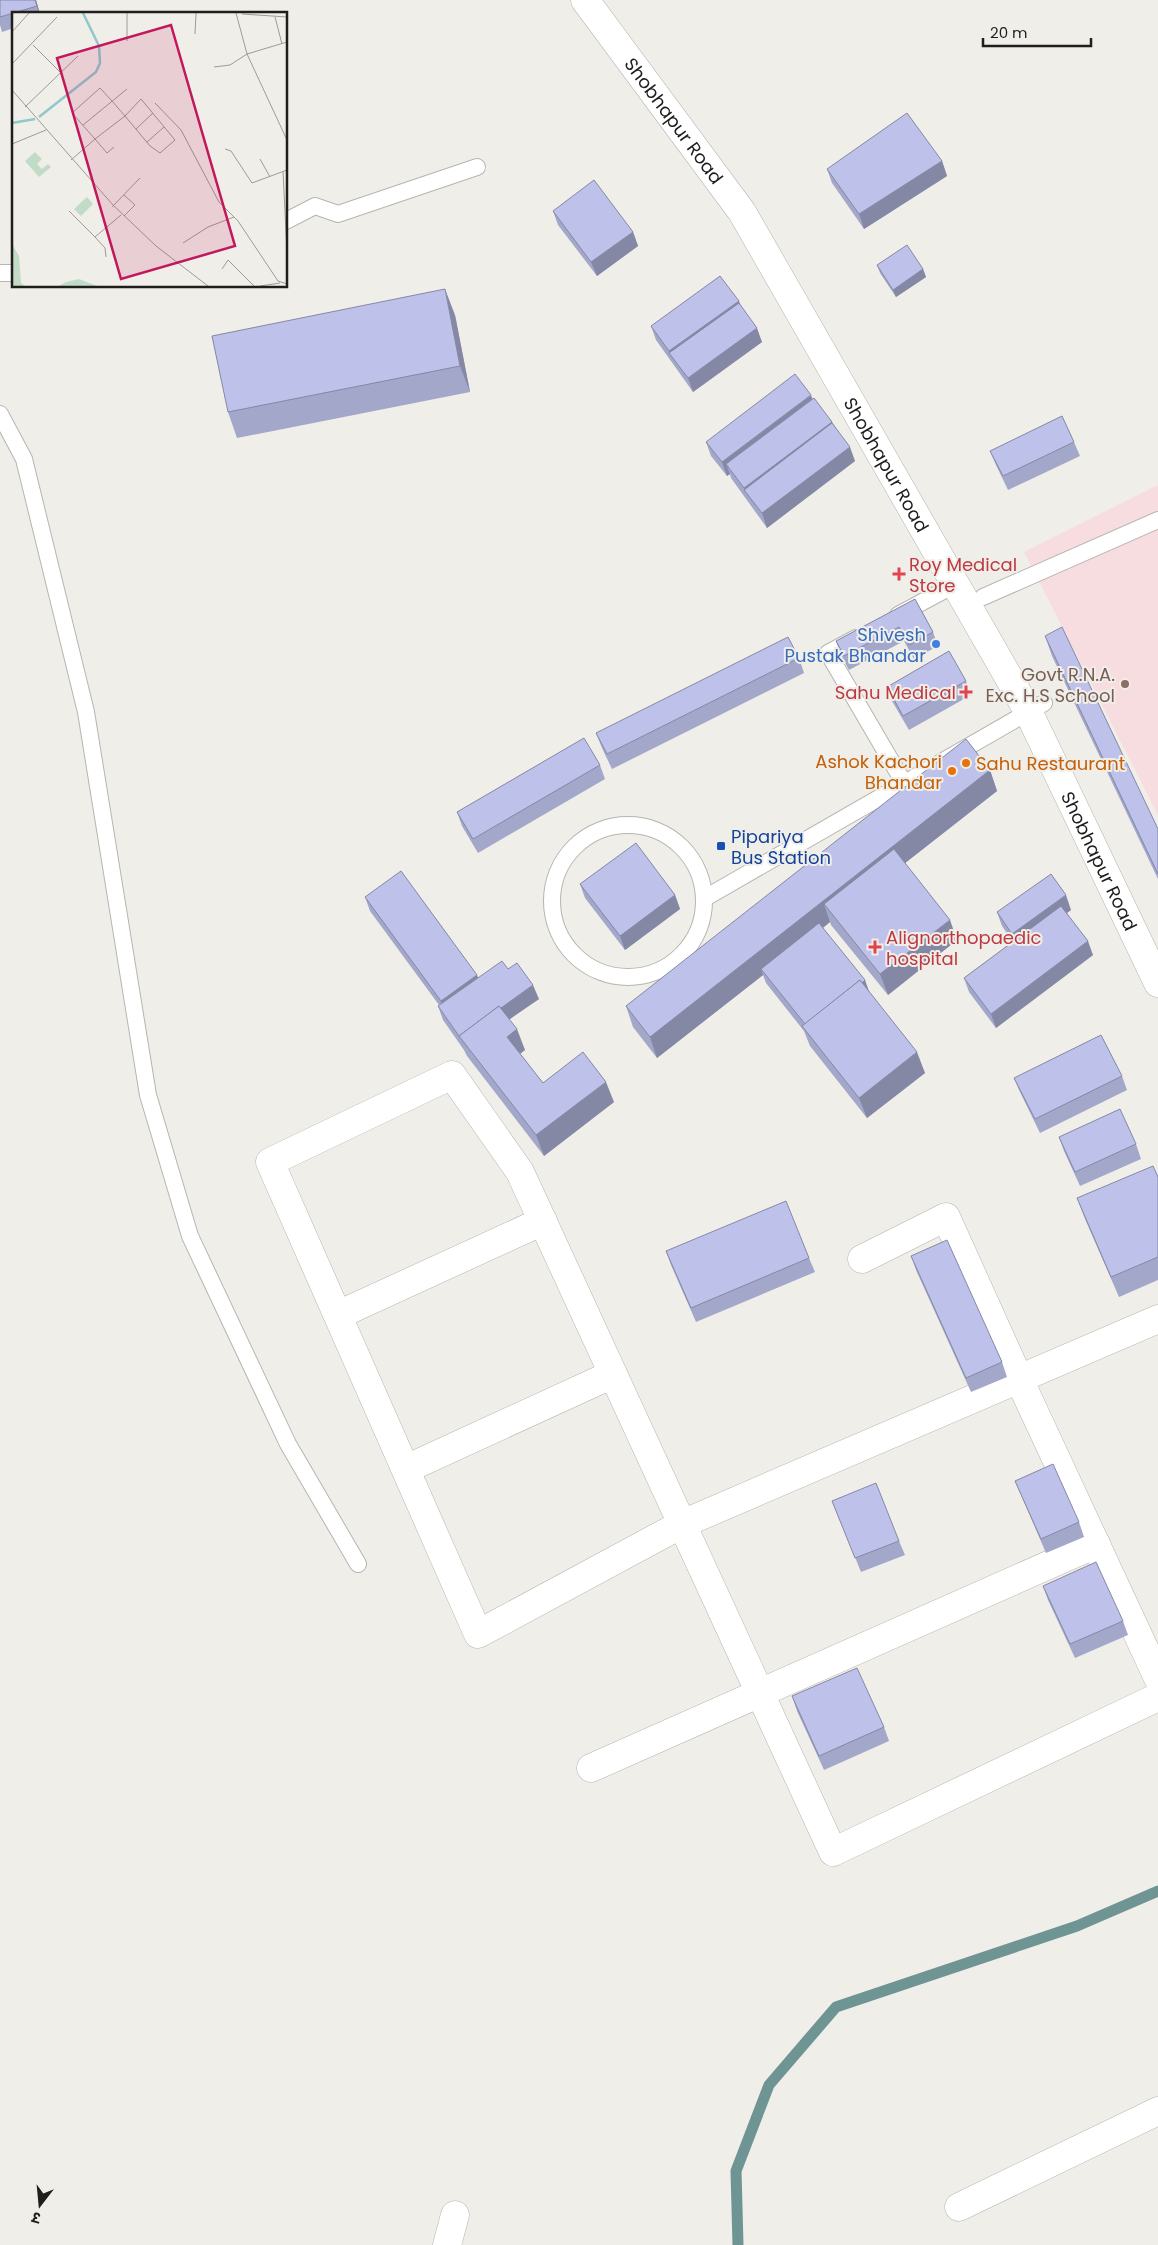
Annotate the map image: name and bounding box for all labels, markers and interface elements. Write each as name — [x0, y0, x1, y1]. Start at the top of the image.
inset map — [12, 12, 288, 288]
scale bar — [983, 15, 1090, 47]
text: 20 m — [990, 22, 1028, 43]
street label: Shobhapur Road — [619, 52, 729, 189]
street label: Shobhapur Road — [838, 393, 935, 537]
place label: Roy Medical Store — [909, 552, 1017, 598]
marker: Roy Medical Store — [893, 568, 905, 580]
place label: Shivesh Pustak Bhandar — [785, 622, 926, 668]
marker: Shivesh Pustak Bhandar — [930, 638, 942, 650]
place label: Govt R.N.A. Exc. H.S School — [986, 662, 1115, 708]
marker: Govt R.N.A. Exc. H.S School — [1119, 678, 1131, 690]
place label: Sahu Medical — [835, 680, 956, 705]
marker: Sahu Medical — [960, 686, 972, 698]
place label: Ashok Kachori Bhandar — [815, 749, 942, 795]
place label: Sahu Restaurant — [976, 751, 1125, 776]
marker: Sahu Restaurant — [960, 757, 972, 769]
marker: Ashok Kachori Bhandar — [946, 765, 958, 777]
street label: Shobhapur Road — [1056, 787, 1144, 935]
place label: Pipariya Bus Station — [731, 824, 831, 870]
marker: Pipariya Bus Station — [715, 840, 727, 852]
place label: Alignorthopaedic hospital — [886, 925, 1042, 971]
marker: Alignorthopaedic hospital — [868, 940, 882, 954]
north arrow — [15, 2180, 65, 2230]
text: उ — [29, 2206, 44, 2228]

